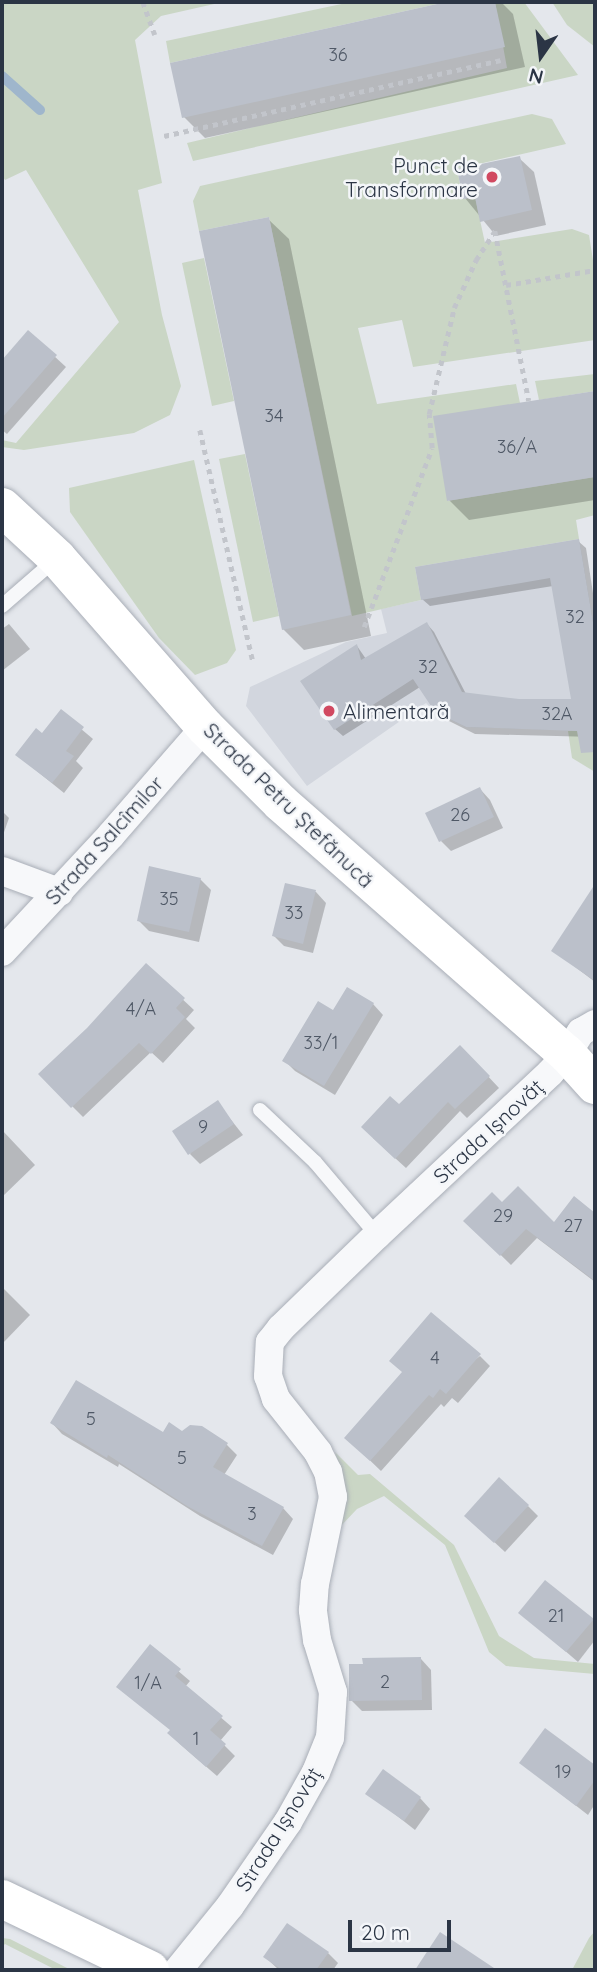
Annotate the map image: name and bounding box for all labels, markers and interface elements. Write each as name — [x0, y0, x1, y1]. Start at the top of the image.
north arrow — [506, 21, 576, 91]
house number: 36 — [328, 44, 348, 66]
text: N — [526, 63, 546, 90]
place label: Punct de Transformare — [345, 152, 478, 202]
marker: Punct de Transformare — [484, 169, 500, 185]
house number: 34 — [265, 405, 283, 427]
house number: 36/A — [497, 436, 537, 458]
house number: 32 — [565, 606, 585, 628]
house number: 32 — [418, 656, 438, 678]
place label: Alimentară — [343, 698, 449, 724]
marker: Alimentară — [321, 703, 337, 719]
house number: 32A — [541, 703, 573, 725]
street label: Strada Petru Ștefănucă — [199, 717, 379, 893]
street label: Strada Salcîmilor — [40, 771, 168, 909]
house number: 26 — [450, 804, 470, 826]
house number: 35 — [159, 888, 179, 910]
house number: 33 — [285, 902, 303, 924]
house number: 4/A — [126, 998, 156, 1020]
house number: 33/1 — [304, 1032, 338, 1054]
street label: Strada Ișnovăț — [428, 1074, 548, 1188]
house number: 9 — [198, 1116, 208, 1138]
house number: 29 — [493, 1205, 513, 1227]
house number: 27 — [564, 1215, 582, 1237]
house number: 4 — [430, 1347, 440, 1369]
house number: 5 — [86, 1408, 96, 1430]
house number: 5 — [177, 1447, 187, 1469]
house number: 3 — [247, 1503, 257, 1525]
house number: 21 — [548, 1605, 564, 1627]
house number: 2 — [380, 1671, 390, 1693]
house number: 1/A — [134, 1672, 162, 1694]
house number: 1 — [193, 1728, 199, 1750]
house number: 19 — [555, 1761, 571, 1783]
street label: Strada Ișnovăț — [230, 1762, 326, 1896]
scale bar — [352, 1906, 455, 1950]
text: 20 m — [361, 1919, 410, 1945]

